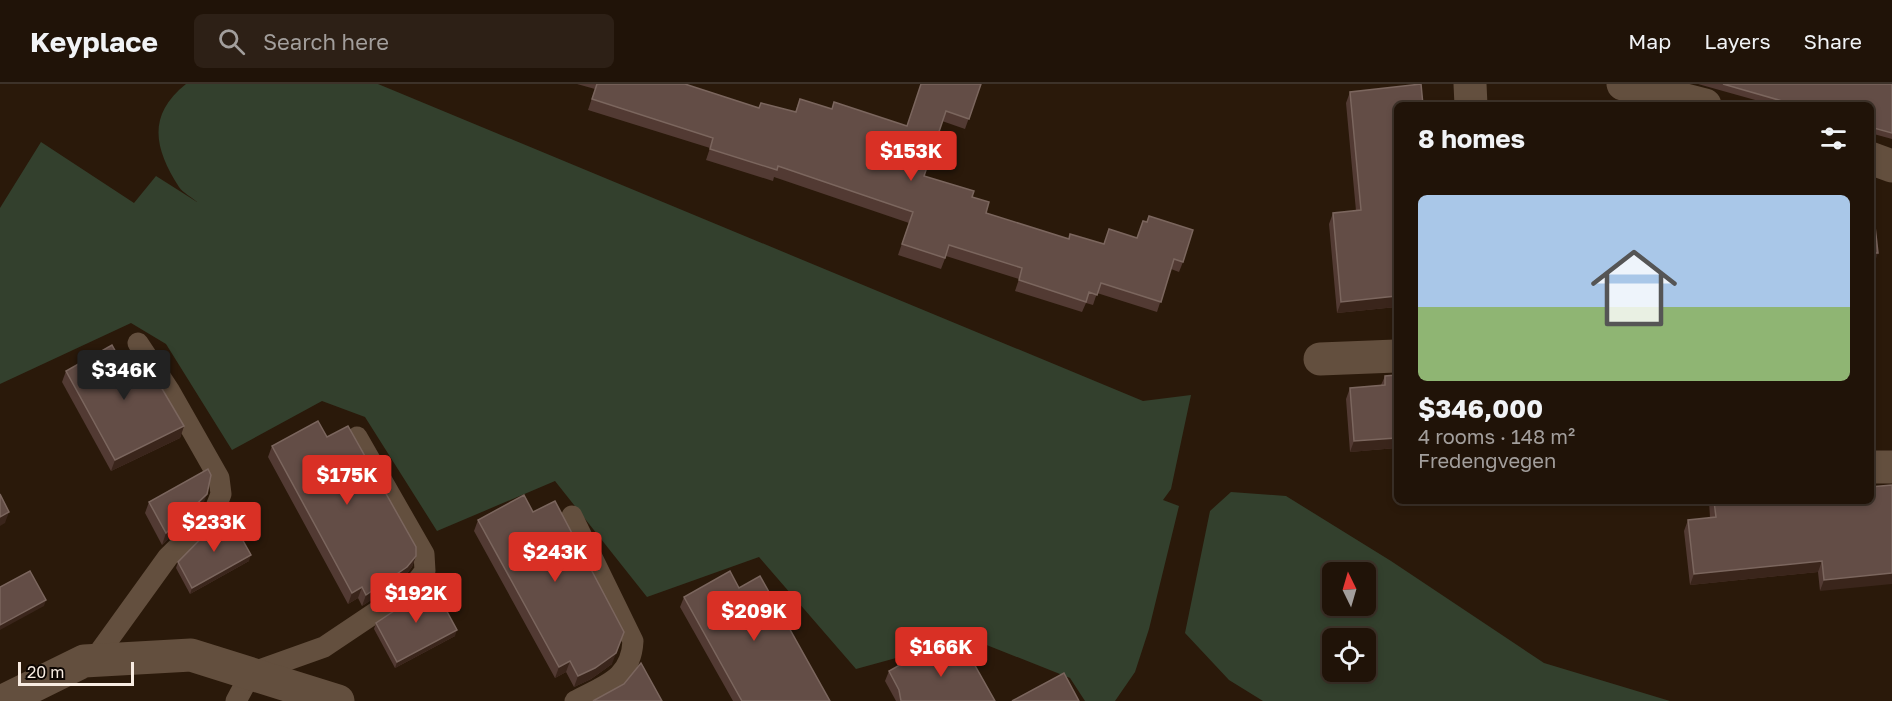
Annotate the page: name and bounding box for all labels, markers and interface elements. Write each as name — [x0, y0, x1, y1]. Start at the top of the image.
search box — [194, 14, 614, 68]
text: Keyplace — [30, 25, 158, 58]
icon: search — [215, 25, 248, 58]
text: Search here — [263, 28, 389, 55]
text: Map — [1628, 28, 1671, 54]
text: Layers — [1704, 28, 1771, 54]
text: Share — [1804, 28, 1862, 54]
icon: filters — [1817, 122, 1850, 155]
text: 8 homes — [1418, 123, 1525, 154]
pin: $153K — [869, 131, 953, 182]
text: $153K — [880, 138, 942, 162]
icon: home — [1580, 234, 1688, 342]
pin: $346K — [82, 350, 166, 401]
text: $346K — [91, 357, 157, 381]
text: $346,000 — [1418, 393, 1543, 424]
text: 4 rooms · 148 m² — [1418, 424, 1575, 448]
text: Fredengvegen — [1418, 448, 1556, 472]
pin: $175K — [305, 455, 389, 506]
text: $175K — [316, 462, 378, 486]
pin: $233K — [172, 502, 256, 553]
text: $233K — [182, 509, 246, 533]
pin: $243K — [513, 532, 597, 583]
text: $243K — [523, 539, 587, 563]
north arrow — [1322, 562, 1376, 616]
map controls — [1322, 562, 1376, 682]
pin: $192K — [374, 573, 458, 624]
text: $192K — [384, 580, 448, 604]
pin: $209K — [712, 591, 796, 642]
text: $209K — [721, 598, 787, 622]
pin: $166K — [899, 627, 983, 678]
button: locate — [1322, 628, 1376, 682]
text: $166K — [909, 634, 973, 658]
scale bar — [18, 659, 134, 686]
text: 20 m — [27, 662, 64, 682]

